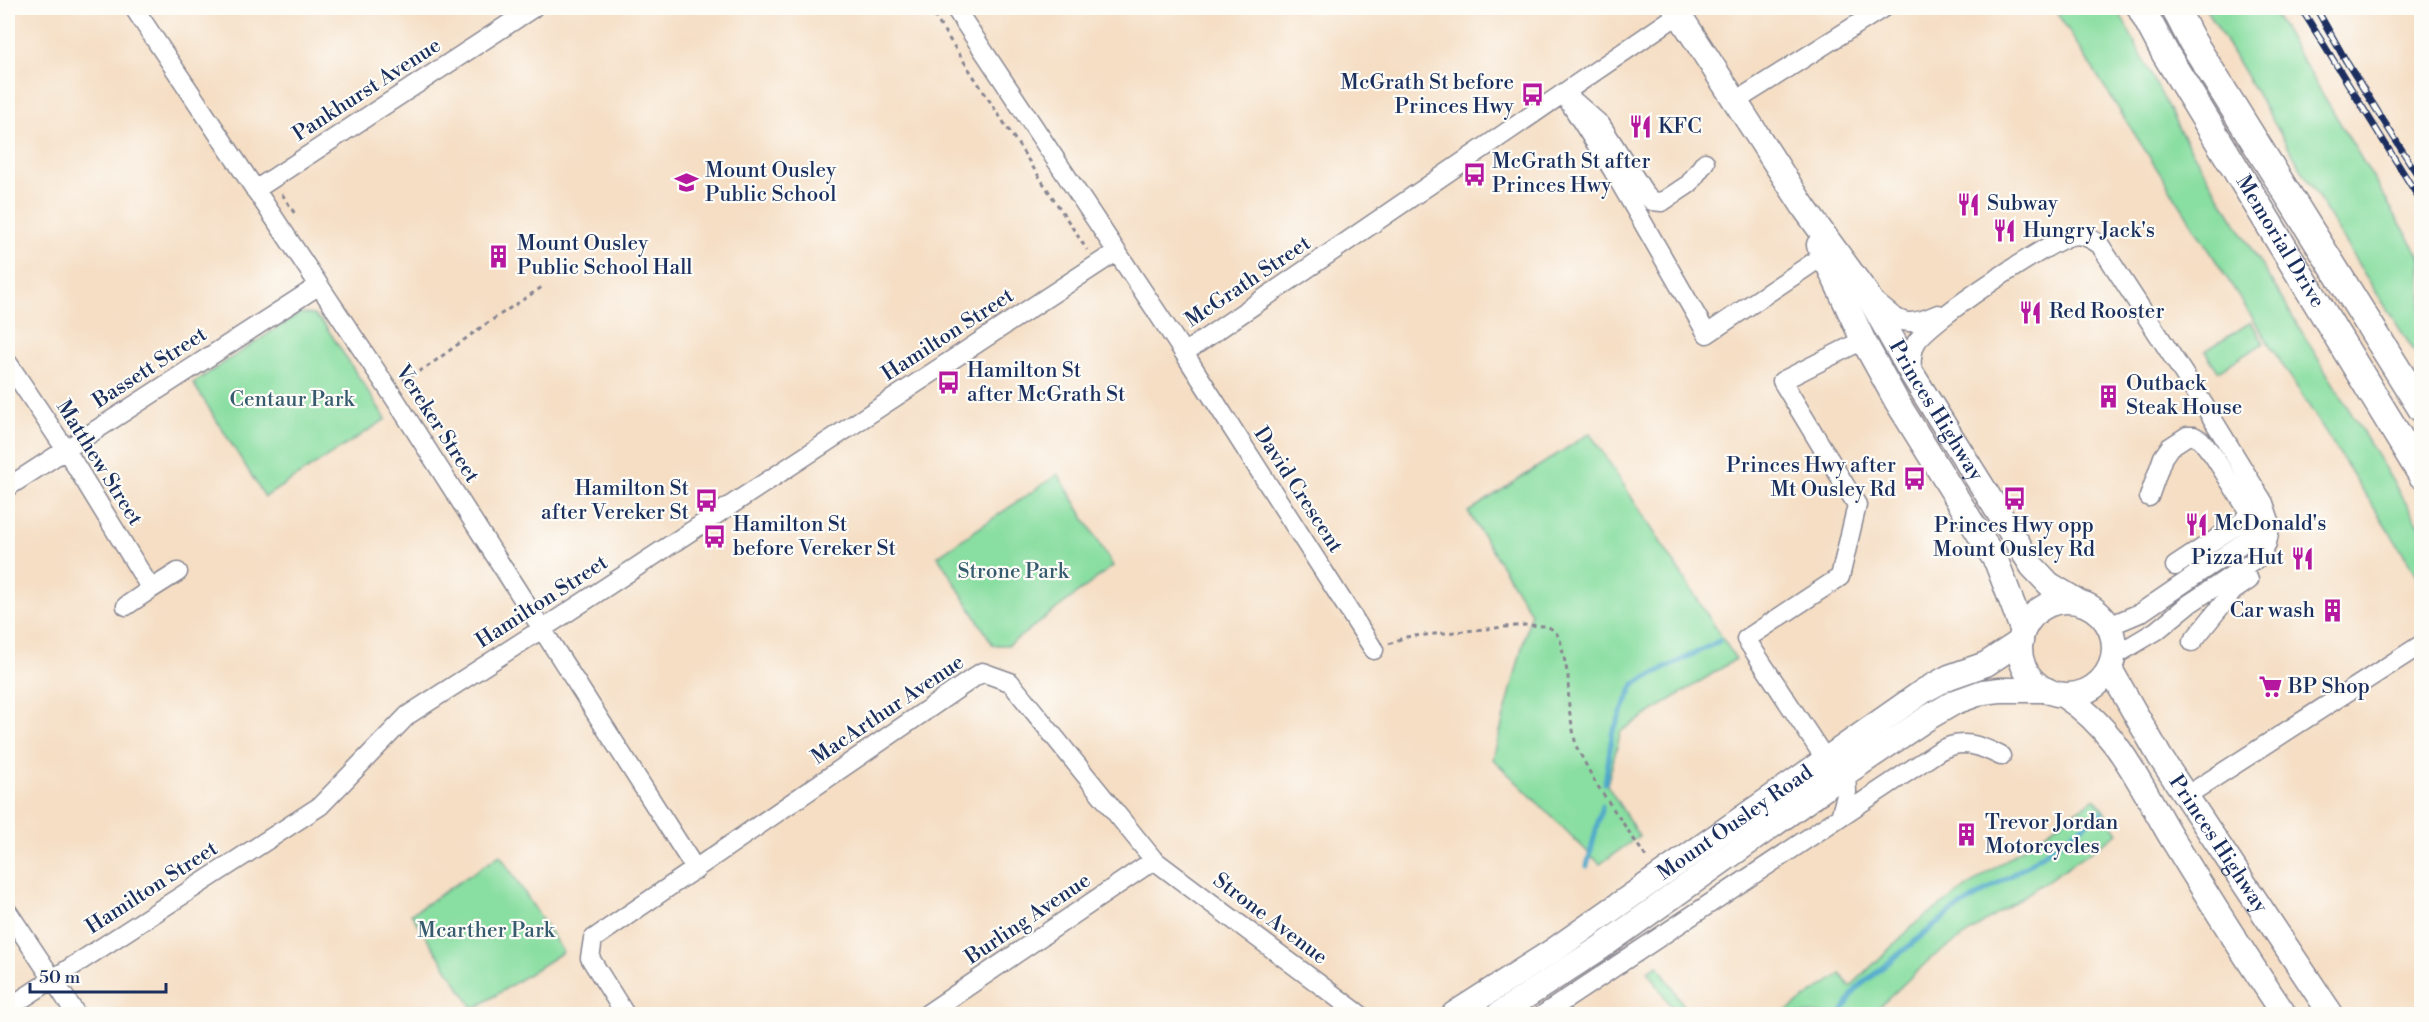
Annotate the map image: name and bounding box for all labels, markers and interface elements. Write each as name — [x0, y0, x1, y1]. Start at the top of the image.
street label: Pankhurst Avenue — [288, 32, 446, 148]
place label: McGrath St before Princes Hwy — [1340, 70, 1515, 120]
bus stop icon: McGrath St before Princes Hwy — [1519, 82, 1545, 108]
restaurant icon: KFC — [1627, 114, 1653, 140]
place label: KFC — [1658, 114, 1702, 140]
place label: McGrath St after Princes Hwy — [1492, 149, 1651, 199]
place label: Mount Ousley Public School — [705, 158, 837, 208]
bus stop icon: McGrath St after Princes Hwy — [1461, 161, 1487, 187]
school or university icon: Mount Ousley Public School — [674, 170, 700, 196]
street label: Memorial Drive — [2230, 171, 2330, 313]
restaurant icon: Subway — [1956, 191, 1982, 217]
place label: Subway — [1987, 191, 2059, 217]
restaurant icon: Hungry Jack's — [1992, 218, 2018, 244]
place label: Hungry Jack's — [2023, 218, 2155, 244]
street label: McGrath Street — [1180, 230, 1316, 334]
place label: Mount Ousley Public School Hall — [517, 231, 693, 281]
building icon: Mount Ousley Public School Hall — [486, 243, 512, 269]
street label: Hamilton Street — [877, 282, 1019, 387]
restaurant icon: Red Rooster — [2018, 299, 2044, 325]
place label: Red Rooster — [2049, 299, 2164, 325]
street label: Bassett Street — [87, 321, 212, 415]
street label: Princes Highway — [1883, 336, 1989, 487]
place label: Hamilton St after McGrath St — [967, 358, 1126, 408]
street label: Vereker Street — [389, 359, 485, 488]
bus stop icon: Hamilton St after McGrath St — [936, 370, 962, 396]
place label: Outback Steak House — [2126, 371, 2242, 421]
building icon: Outback Steak House — [2095, 383, 2121, 409]
park label: Centaur Park — [230, 387, 356, 413]
street label: Matthew Street — [50, 395, 148, 531]
street label: David Crescent — [1248, 422, 1349, 558]
place label: Princes Hwy after Mt Ousley Rd — [1726, 453, 1896, 503]
bus stop icon: Princes Hwy after Mt Ousley Rd — [1901, 465, 1927, 491]
place label: Hamilton St after Vereker St — [541, 476, 690, 526]
bus stop icon: Princes Hwy opp Mount Ousley Rd — [2001, 485, 2027, 511]
bus stop icon: Hamilton St after Vereker St — [694, 488, 720, 514]
restaurant icon: McDonald's — [2183, 511, 2209, 537]
place label: McDonald's — [2214, 511, 2326, 537]
place label: Hamilton St before Vereker St — [733, 512, 897, 562]
place label: Princes Hwy opp Mount Ousley Rd — [1933, 513, 2095, 563]
bus stop icon: Hamilton St before Vereker St — [702, 524, 728, 550]
place label: Pizza Hut — [2191, 545, 2285, 571]
restaurant icon: Pizza Hut — [2289, 545, 2315, 571]
street label: Hamilton Street — [471, 549, 613, 654]
park label: Strone Park — [957, 559, 1070, 585]
place label: Car wash — [2230, 598, 2315, 624]
building icon: Car wash — [2320, 598, 2346, 624]
street label: MacArthur Avenue — [807, 649, 969, 771]
supermarket icon: BP Shop — [2257, 674, 2283, 700]
place label: BP Shop — [2287, 674, 2370, 700]
street label: Mount Ousley Road — [1652, 759, 1818, 887]
street label: Princes Highway — [2163, 770, 2274, 919]
place label: Trevor Jordan Motorcycles — [1985, 810, 2119, 860]
building icon: Trevor Jordan Motorcycles — [1954, 822, 1980, 848]
street label: Hamilton Street — [81, 835, 223, 940]
street label: Strone Avenue — [1208, 867, 1332, 971]
street label: Burling Avenue — [960, 868, 1096, 971]
park label: Mcarther Park — [417, 918, 556, 944]
scale bar — [30, 956, 166, 994]
text: 50 m — [39, 966, 81, 989]

